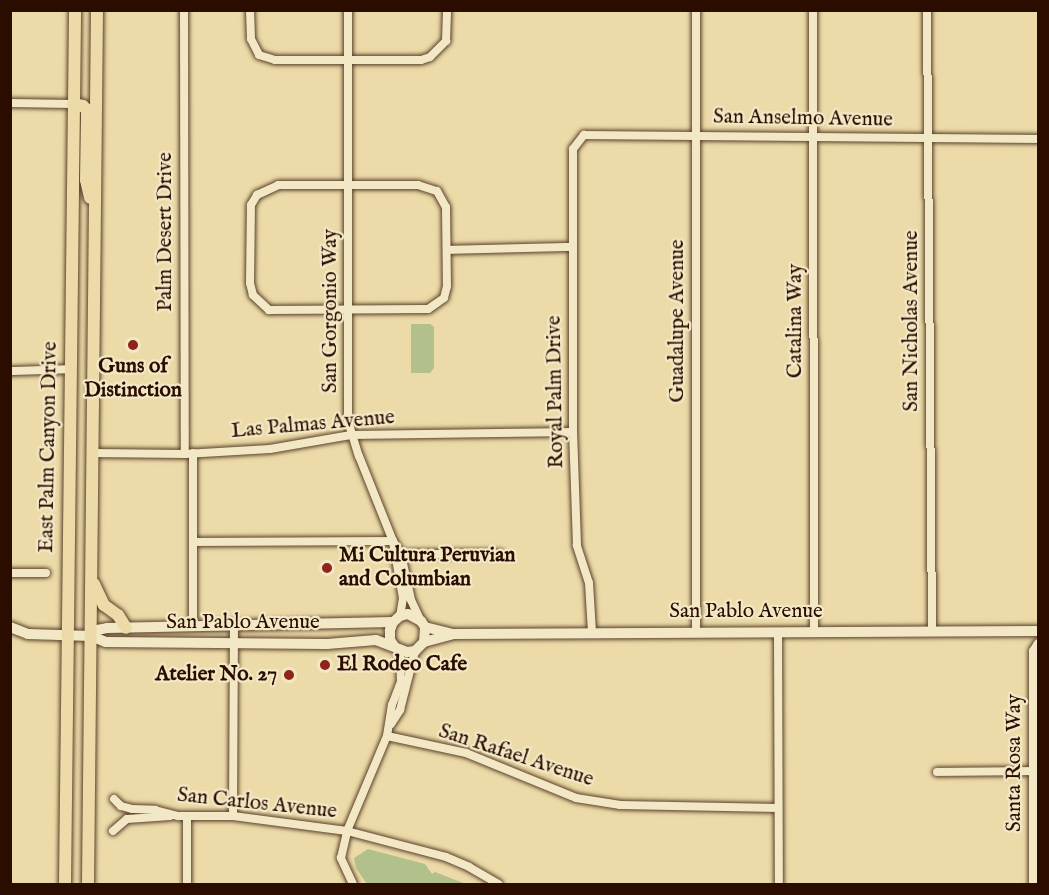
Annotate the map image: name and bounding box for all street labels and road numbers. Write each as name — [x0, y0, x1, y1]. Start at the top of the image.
street label: San Anselmo Avenue — [713, 105, 893, 133]
street label: Palm Desert Drive — [153, 152, 179, 312]
street label: San Gorgonio Way — [318, 229, 344, 393]
street label: San Nicholas Avenue — [899, 230, 925, 412]
street label: Guadalupe Avenue — [665, 239, 691, 403]
street label: Catalina Way — [783, 264, 809, 378]
street label: Royal Palm Drive — [542, 315, 570, 469]
street label: East Palm Canyon Drive — [35, 341, 63, 553]
street label: Las Palmas Avenue — [230, 405, 396, 445]
street label: San Pablo Avenue — [669, 599, 823, 625]
street label: San Pablo Avenue — [166, 610, 320, 636]
street label: Santa Rosa Way — [1002, 694, 1028, 832]
street label: San Rafael Avenue — [435, 719, 597, 793]
street label: San Carlos Avenue — [176, 783, 338, 825]

